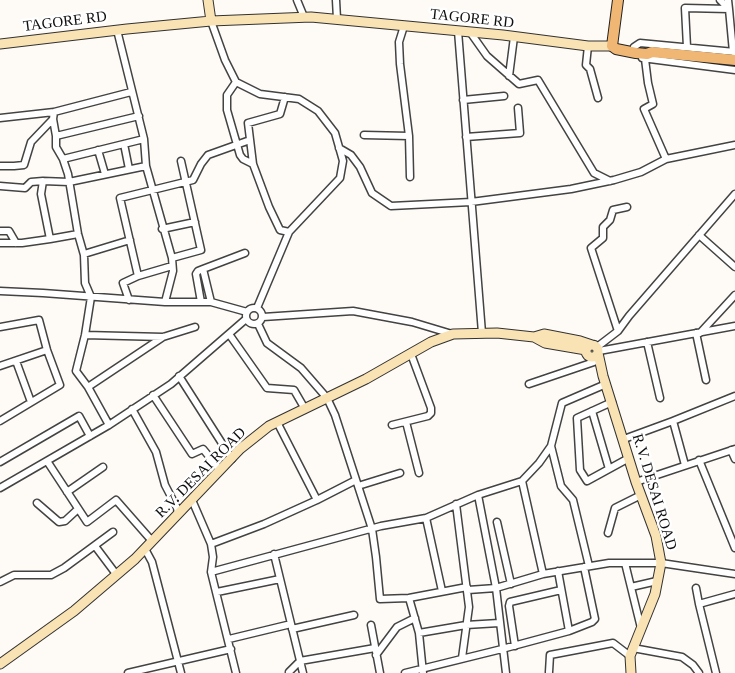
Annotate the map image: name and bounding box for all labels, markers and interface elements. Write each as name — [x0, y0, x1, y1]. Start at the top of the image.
street label: TAGORE RD — [429, 6, 515, 32]
street label: TAGORE RD — [22, 8, 108, 36]
street label: R.V. DESAI ROAD — [152, 424, 250, 522]
street label: R.V. DESAI ROAD — [628, 432, 680, 552]

